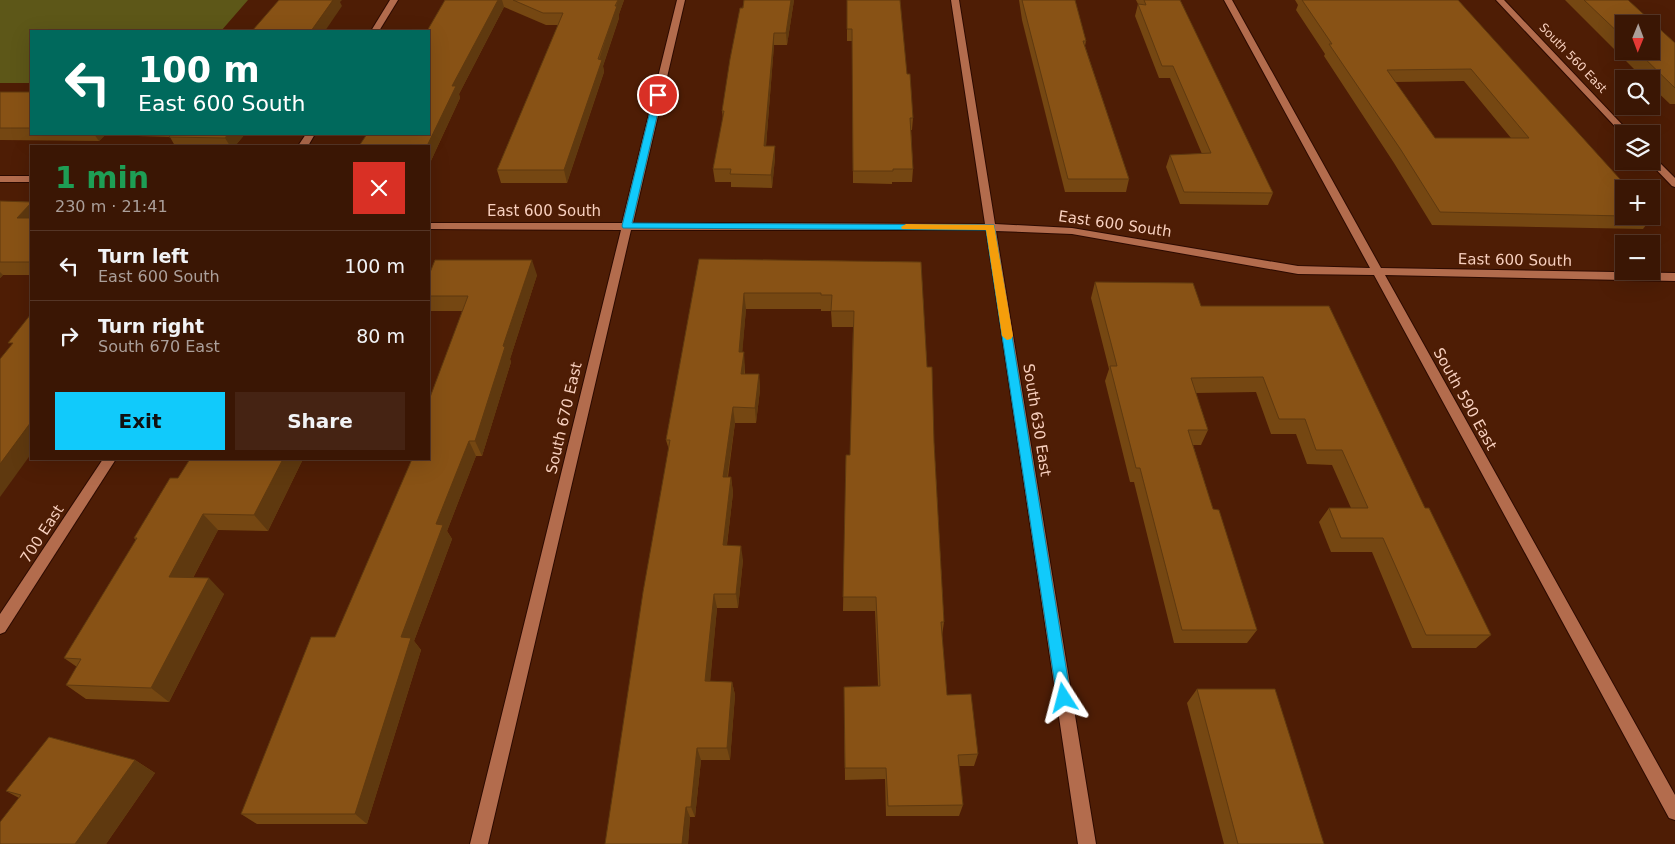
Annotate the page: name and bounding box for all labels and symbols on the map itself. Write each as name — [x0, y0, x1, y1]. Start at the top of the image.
north arrow — [1615, 15, 1660, 60]
street label: South 560 East — [1536, 20, 1610, 96]
pin — [637, 74, 679, 116]
street label: East 600 South — [487, 202, 601, 220]
street label: East 600 South — [1057, 207, 1173, 241]
street label: East 600 South — [1458, 250, 1572, 270]
street label: South 590 East — [1429, 345, 1501, 453]
street label: South 670 East — [542, 360, 586, 476]
street label: South 630 East — [1019, 362, 1055, 478]
street label: 700 East — [17, 501, 68, 566]
position arrow — [1037, 671, 1089, 723]

